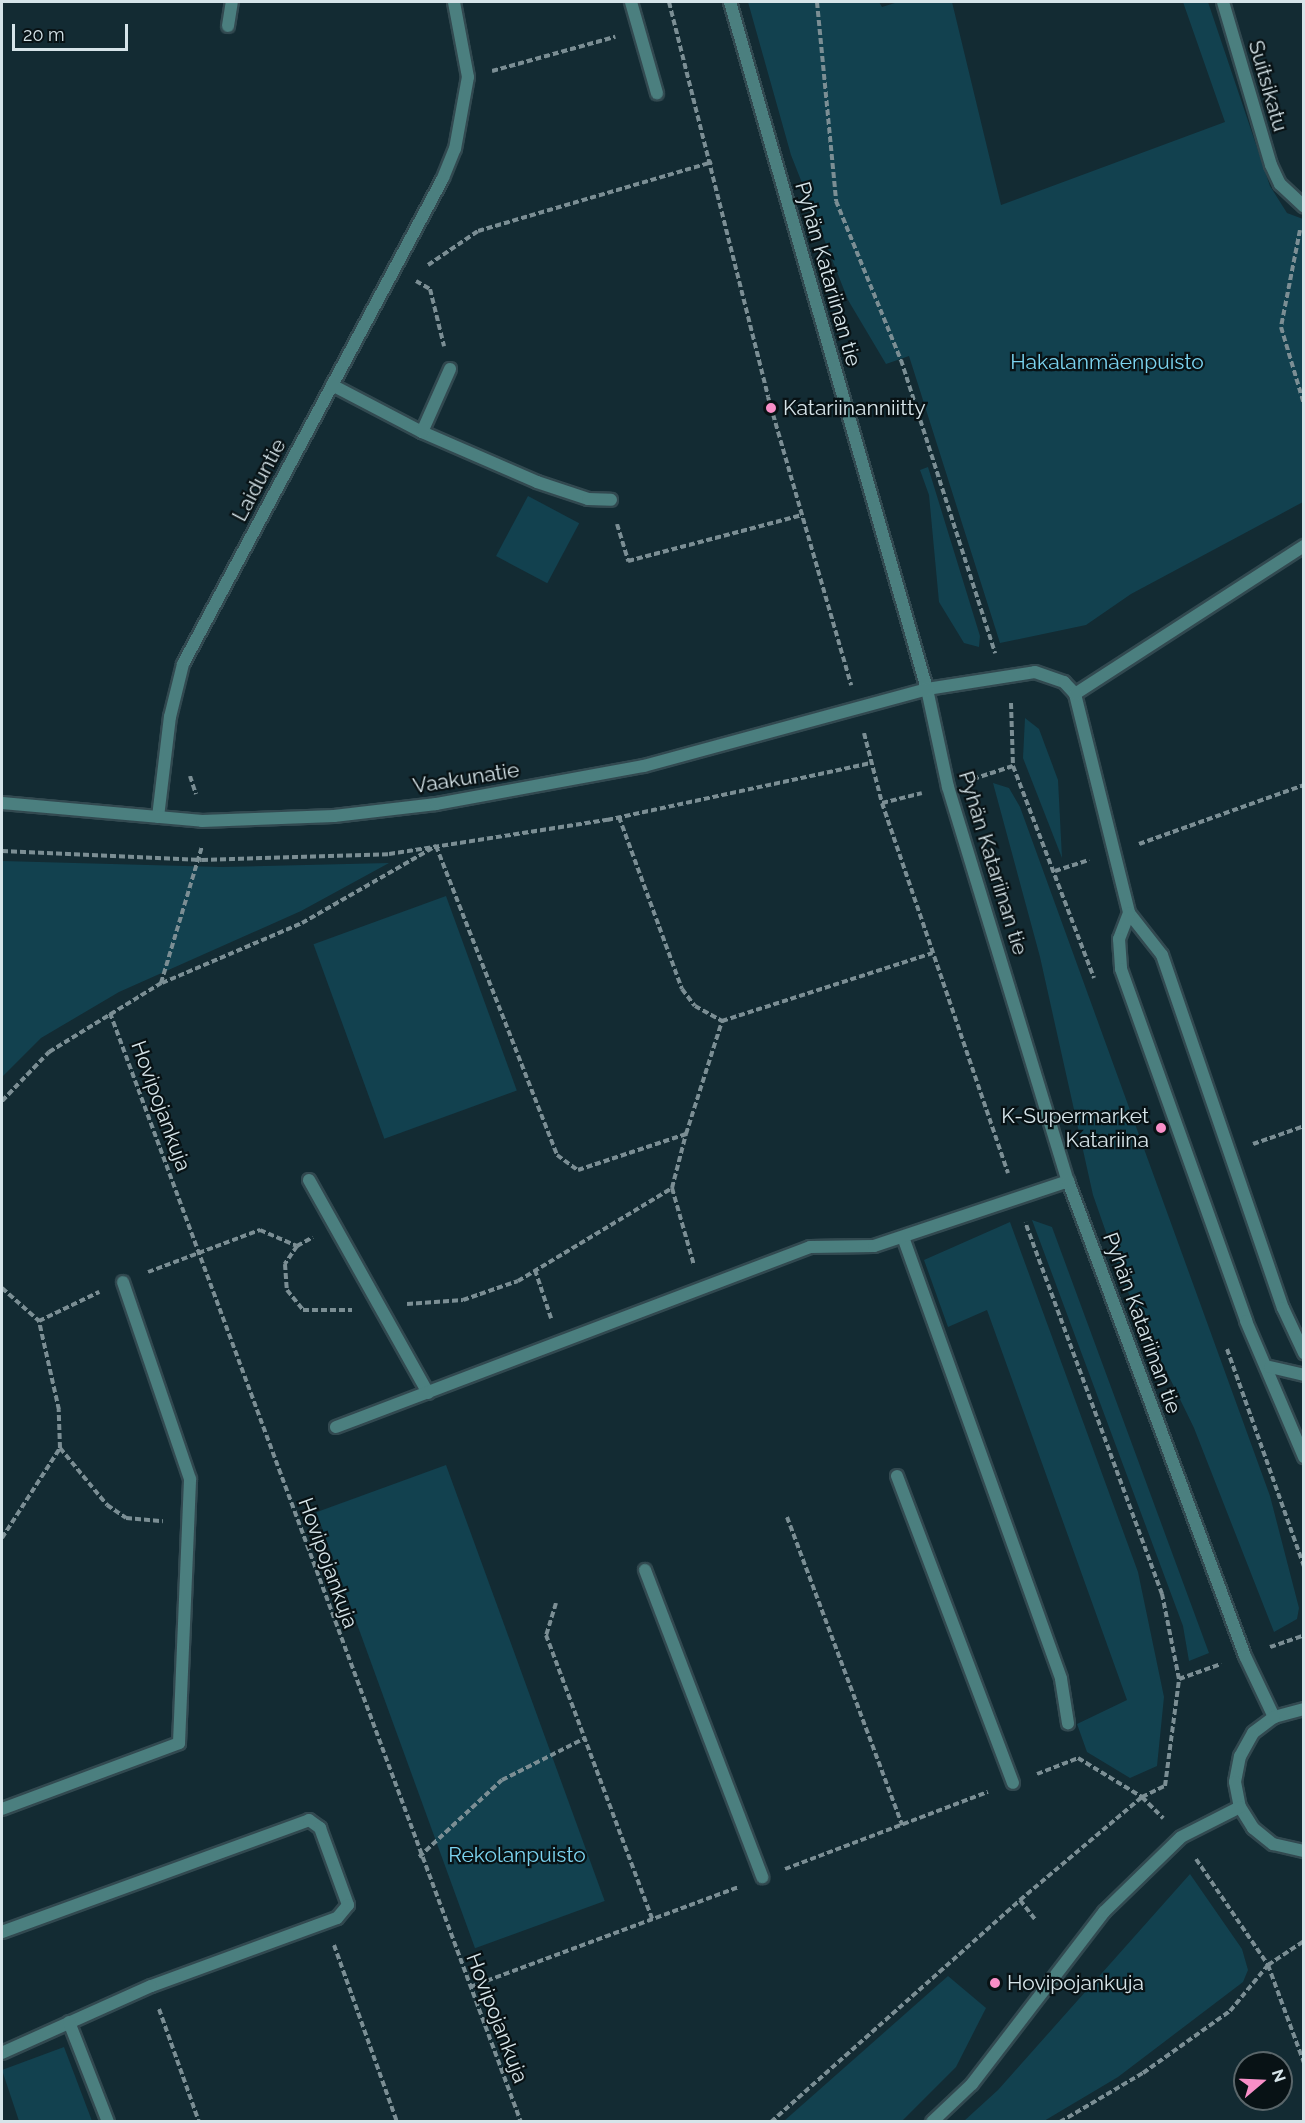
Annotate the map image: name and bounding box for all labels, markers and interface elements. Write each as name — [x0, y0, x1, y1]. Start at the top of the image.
scale bar — [15, 12, 130, 50]
text: 20 m — [23, 24, 65, 45]
street label: Suitsikatu — [1243, 38, 1293, 134]
street label: Pyhän Katariinan tie — [790, 179, 866, 369]
park label: Hakalanmäenpuisto — [1010, 349, 1204, 375]
place label: Katariinanniitty — [783, 395, 926, 421]
marker: Katariinanniitty — [764, 401, 778, 415]
street label: Laiduntie — [227, 434, 291, 526]
street label: Vaakunatie — [411, 757, 521, 799]
street label: Pyhän Katariinan tie — [953, 768, 1033, 958]
street label: Hovipojankuja — [126, 1037, 196, 1175]
place label: K-Supermarket Katariina — [1001, 1103, 1149, 1153]
marker: K-Supermarket Katariina — [1154, 1121, 1168, 1135]
street label: Pyhän Katariinan tie — [1098, 1229, 1186, 1417]
street label: Hovipojankuja — [293, 1494, 363, 1632]
park label: Rekolanpuisto — [448, 1842, 586, 1868]
street label: Hovipojankuja — [461, 1950, 533, 2086]
place label: Hovipojankuja — [1007, 1970, 1144, 1996]
marker: Hovipojankuja — [988, 1976, 1002, 1990]
north arrow — [1233, 2051, 1293, 2111]
text: N — [1268, 2067, 1290, 2084]

